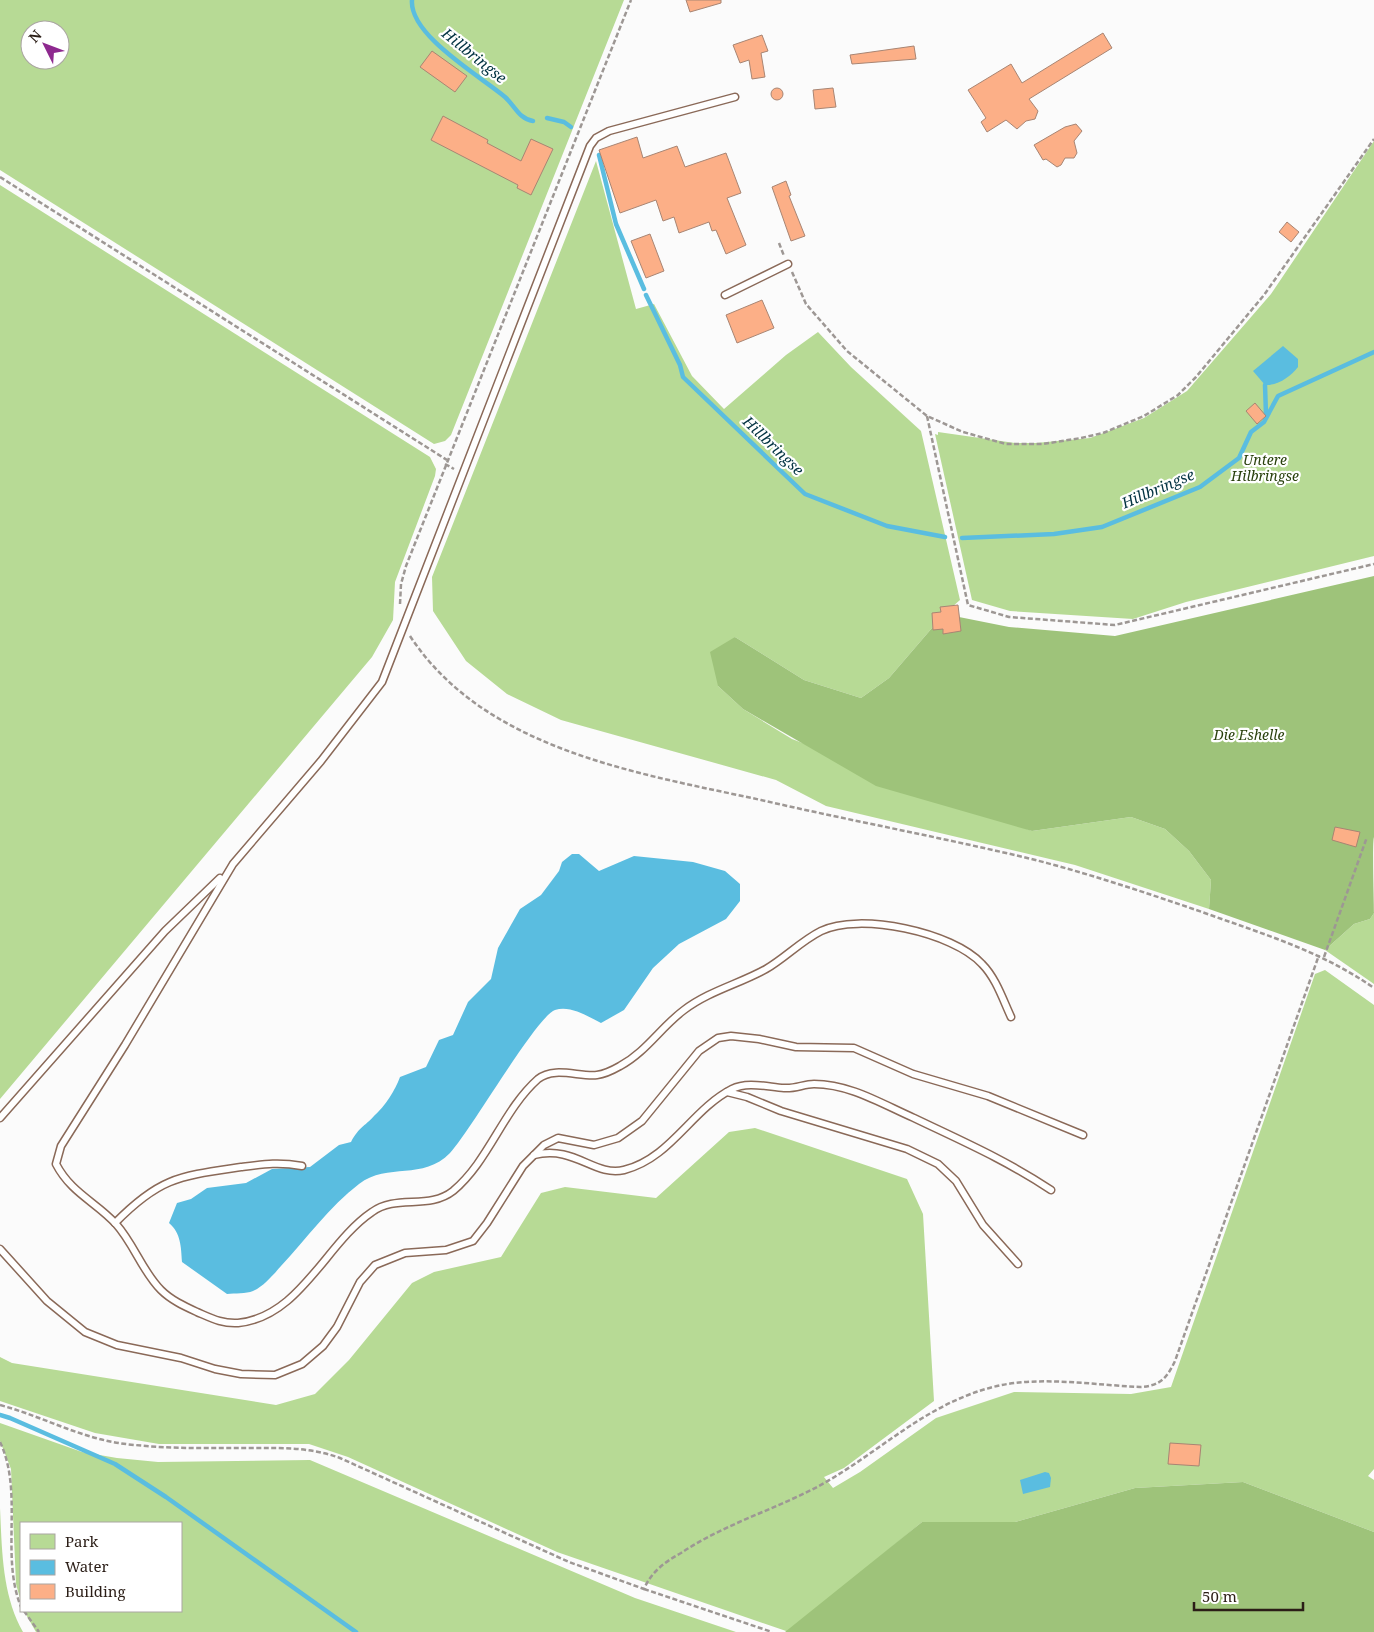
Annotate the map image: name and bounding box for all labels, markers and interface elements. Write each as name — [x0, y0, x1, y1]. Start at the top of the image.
north arrow — [20, 20, 70, 70]
water label: Hillbringse — [438, 23, 511, 88]
text: N — [24, 26, 46, 46]
water label: Hillbringse — [738, 411, 809, 480]
park label: Untere Hilbringse — [1230, 450, 1299, 485]
water label: Hillbringse — [1117, 464, 1198, 513]
park label: Die Eshelle — [1213, 725, 1285, 744]
legend — [20, 1522, 182, 1612]
text: Park — [65, 1531, 99, 1551]
text: Water — [65, 1556, 108, 1576]
scale bar — [1194, 1580, 1303, 1612]
text: Building — [65, 1581, 126, 1601]
text: 50 m — [1202, 1586, 1237, 1606]

